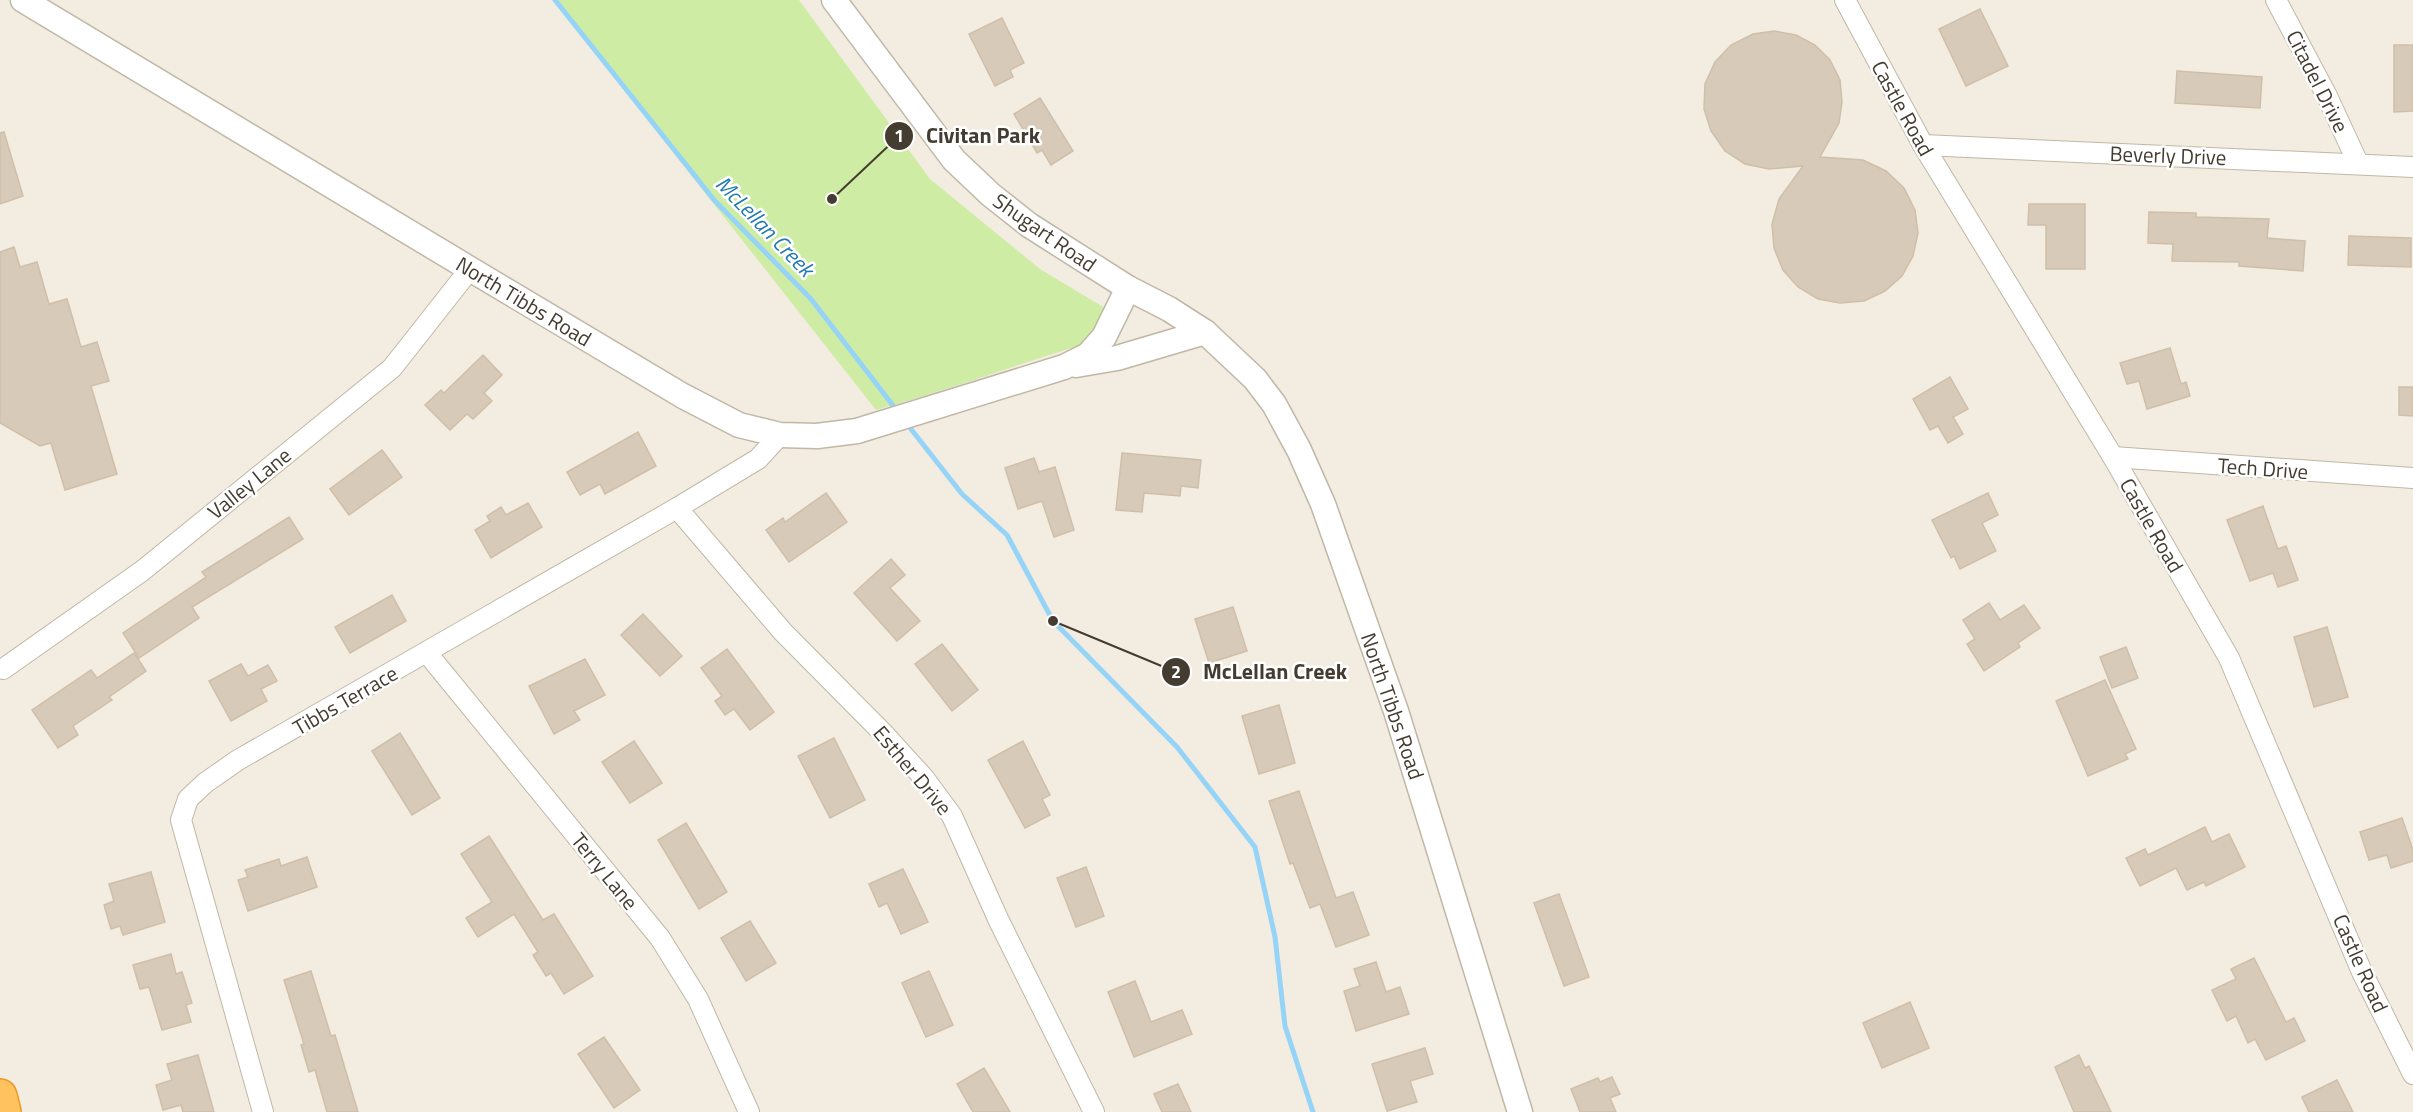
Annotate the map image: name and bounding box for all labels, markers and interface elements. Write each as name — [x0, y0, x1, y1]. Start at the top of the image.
street label: Citadel Drive — [2279, 24, 2357, 138]
street label: Castle Road — [1864, 54, 1942, 162]
callout: Civitan Park — [884, 116, 1053, 156]
text: Civitan Park — [926, 118, 1041, 152]
text: 1 — [894, 122, 904, 149]
street label: Beverly Drive — [2109, 137, 2227, 173]
water label: McLellan Creek — [708, 168, 824, 286]
street label: Shugart Road — [987, 185, 1103, 279]
street label: North Tibbs Road — [450, 248, 598, 354]
street label: Valley Lane — [200, 439, 298, 527]
street label: Tech Drive — [2217, 449, 2309, 487]
street label: Castle Road — [2112, 472, 2192, 578]
street label: North Tibbs Road — [1353, 628, 1433, 784]
callout: McLellan Creek — [1161, 652, 1359, 692]
text: McLellan Creek — [1203, 654, 1348, 688]
street label: Tibbs Terrace — [287, 657, 403, 743]
text: 2 — [1171, 658, 1181, 685]
street label: Esther Drive — [866, 718, 960, 822]
street label: Terry Lane — [564, 825, 646, 917]
street label: Castle Road — [2325, 909, 2397, 1017]

